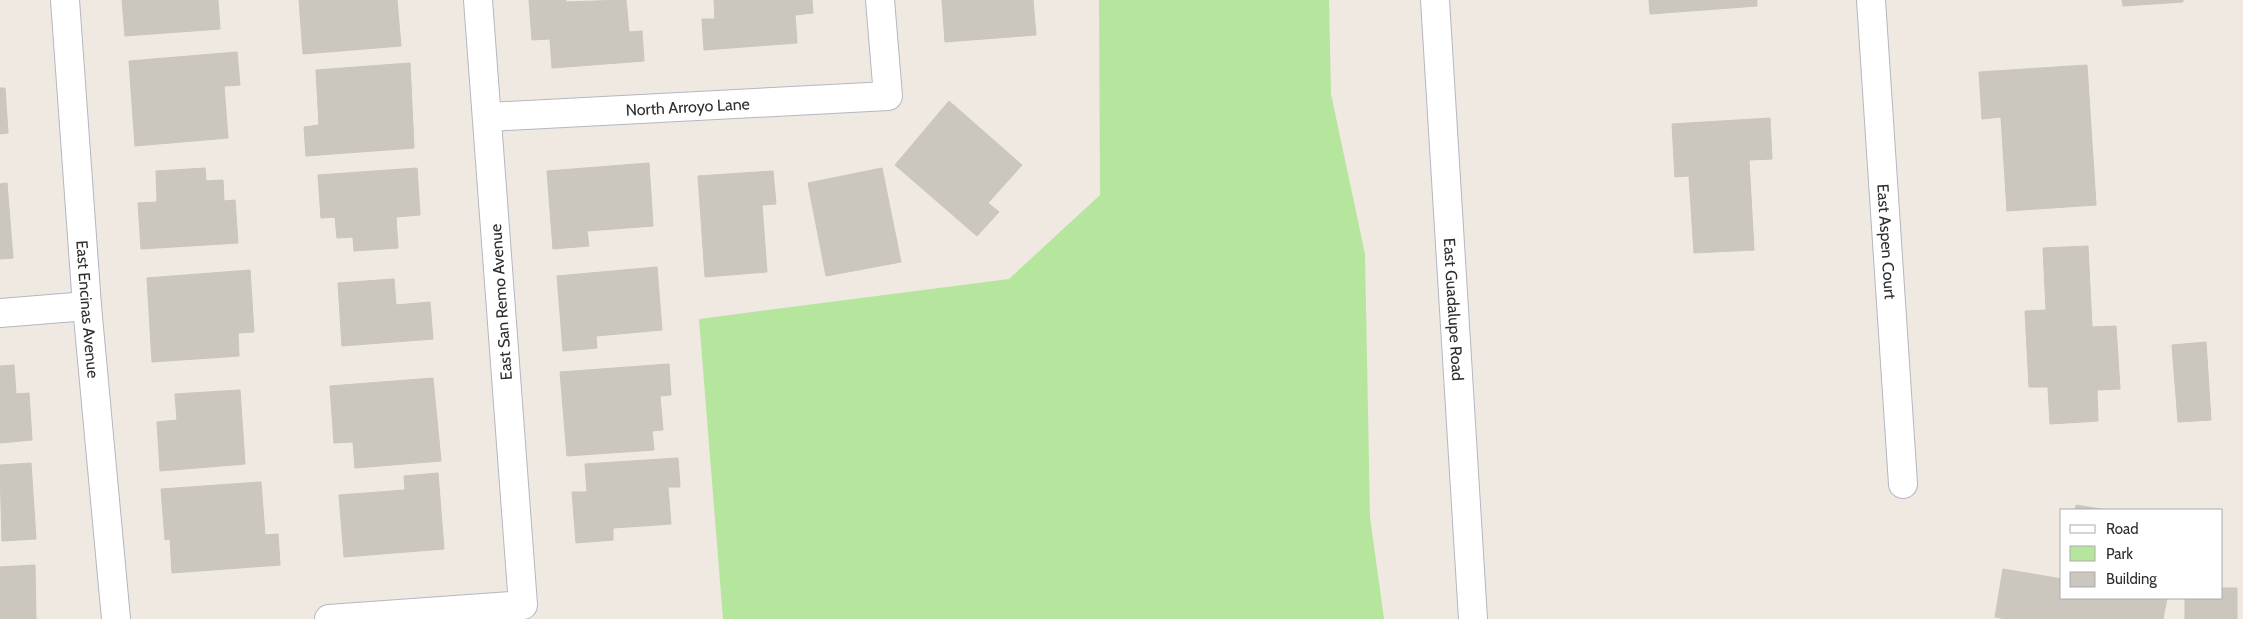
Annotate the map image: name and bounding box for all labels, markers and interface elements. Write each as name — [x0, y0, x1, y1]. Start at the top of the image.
street label: North Arroyo Lane — [625, 94, 750, 119]
street label: East Aspen Court — [1874, 183, 1900, 300]
street label: East San Remo Avenue — [486, 223, 516, 381]
street label: East Guadalupe Road — [1440, 237, 1468, 381]
street label: East Encinas Avenue — [73, 240, 103, 379]
legend — [2060, 509, 2223, 599]
text: Road — [2106, 520, 2139, 538]
text: Park — [2106, 545, 2133, 563]
text: Building — [2106, 570, 2157, 588]

